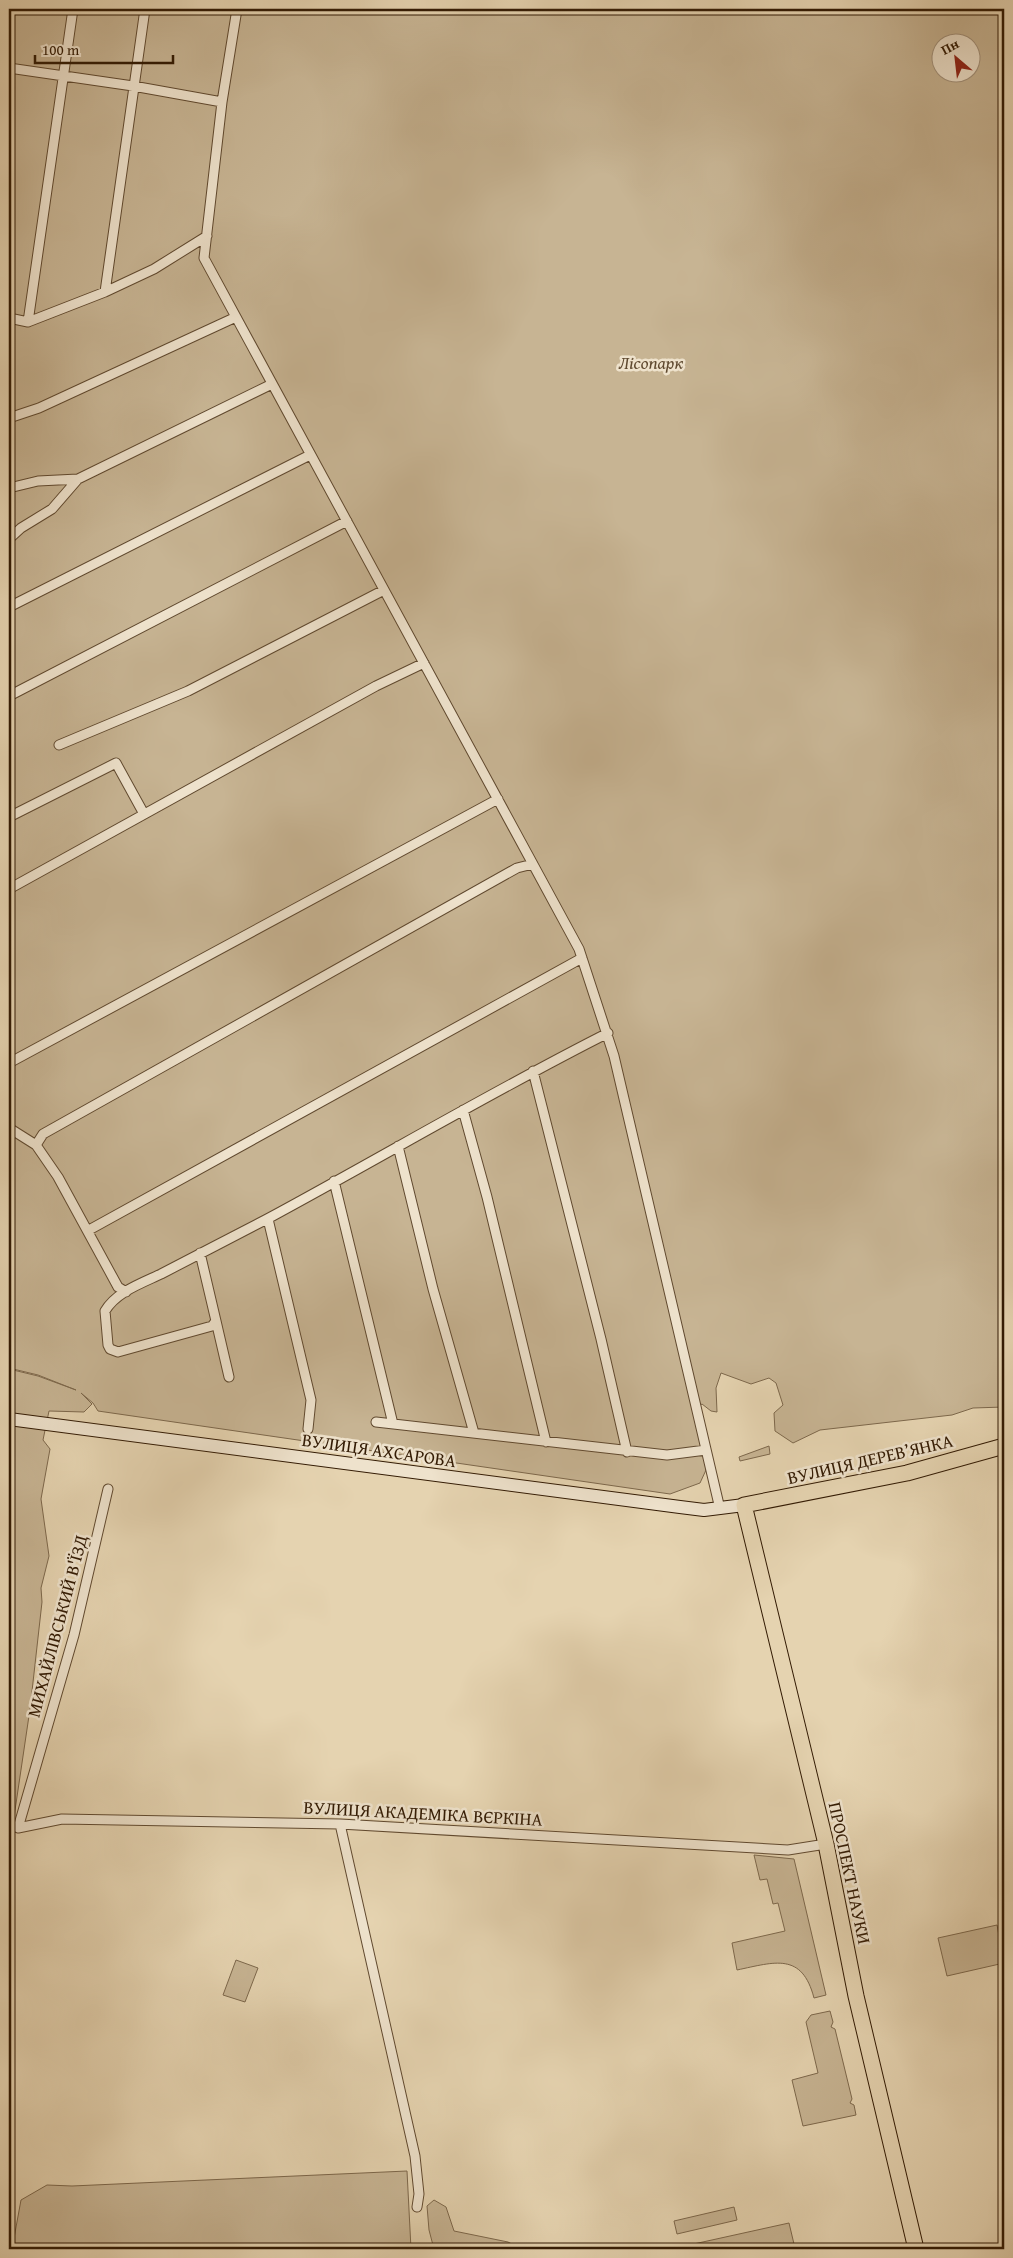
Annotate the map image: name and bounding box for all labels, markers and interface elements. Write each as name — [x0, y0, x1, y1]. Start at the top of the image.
scale bar — [35, 32, 172, 64]
north arrow — [930, 32, 980, 82]
text: Пн — [937, 33, 963, 60]
text: 100 m — [42, 39, 80, 60]
park label: Лісопарк — [619, 349, 684, 376]
street label: ВУЛИЦЯ АХСАРОВА — [300, 1426, 458, 1474]
street label: ВУЛИЦЯ ДЕРЕВ’ЯНКА — [784, 1427, 956, 1491]
street label: МИХАЙЛІВСЬКИЙ В'ЇЗД — [20, 1532, 94, 1720]
street label: ВУЛИЦЯ АКАДЕМІКА ВЄРКІНА — [303, 1793, 543, 1833]
street label: ПРОСПЕКТ НАУКИ — [822, 1799, 878, 1947]

